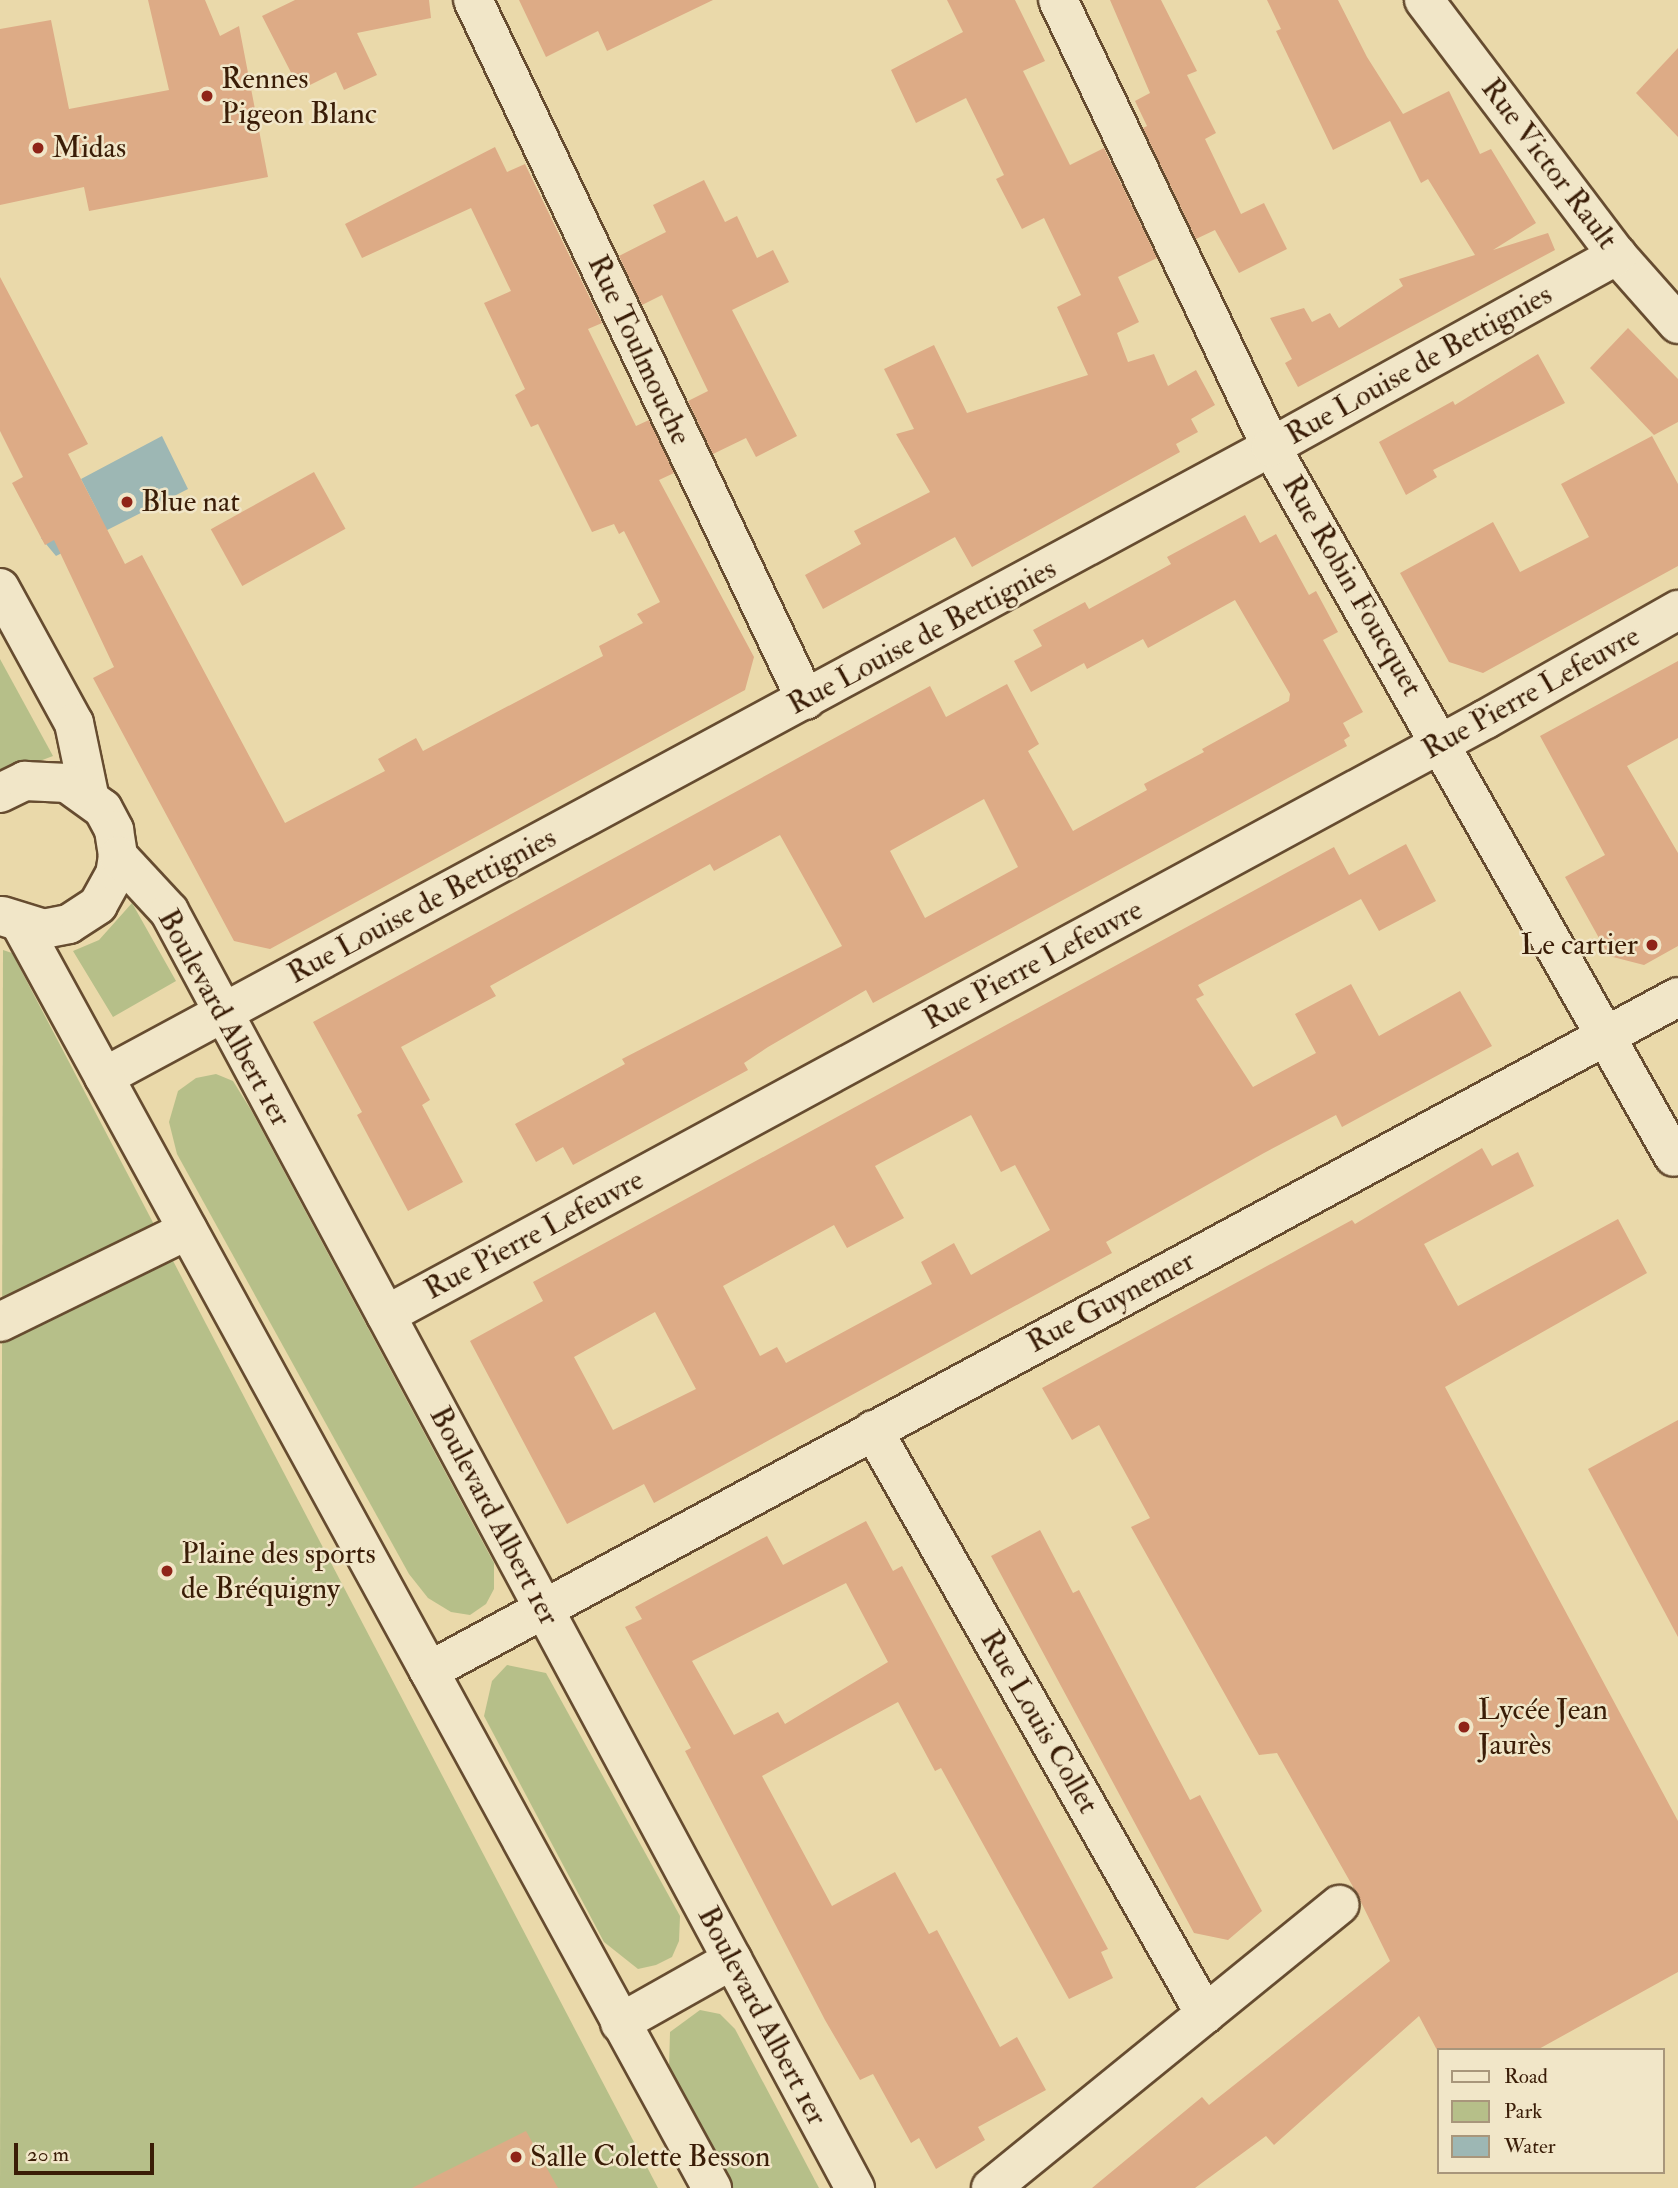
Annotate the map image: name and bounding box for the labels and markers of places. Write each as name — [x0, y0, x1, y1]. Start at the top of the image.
place label: Rennes Pigeon Blanc — [221, 61, 377, 132]
marker: Rennes Pigeon Blanc — [199, 88, 215, 104]
place label: Midas — [52, 130, 126, 166]
marker: Midas — [30, 140, 46, 156]
place label: Blue nat — [141, 484, 240, 520]
marker: Blue nat — [119, 494, 135, 510]
place label: Le cartier — [1521, 927, 1638, 963]
marker: Le cartier — [1644, 937, 1660, 953]
place label: Plaine des sports de Bréquigny — [181, 1536, 376, 1606]
marker: Plaine des sports de Bréquigny — [159, 1563, 175, 1579]
place label: Lycée Jean Jaurès — [1478, 1692, 1608, 1762]
marker: Lycée Jean Jaurès — [1456, 1719, 1472, 1735]
place label: Salle Colette Besson — [530, 2139, 770, 2175]
marker: Salle Colette Besson — [508, 2149, 524, 2165]

